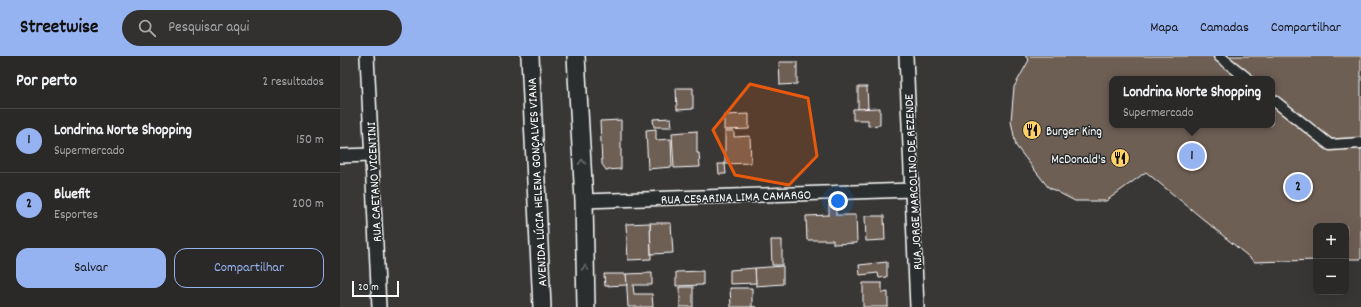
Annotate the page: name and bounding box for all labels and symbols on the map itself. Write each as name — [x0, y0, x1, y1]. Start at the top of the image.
street label: AVENIDA LÚCIA HELENA GONÇALVES VIANA — [524, 77, 553, 287]
street label: RUA JORGE MARCOLINO DE REZENDE — [900, 93, 929, 270]
restaurant icon: Burger King — [1021, 119, 1043, 141]
street label: RUA CAETANO VICENTINI — [363, 121, 388, 242]
place label: Burger King — [1046, 123, 1102, 142]
pin: 1 — [1179, 141, 1205, 171]
restaurant icon: McDonald's — [1109, 147, 1131, 169]
place label: McDonald's — [1051, 151, 1106, 170]
one-way arrow — [578, 159, 586, 165]
pin: 2 — [1285, 172, 1311, 202]
street label: RUA CESARINA LIMA CAMARGO — [661, 186, 812, 211]
your location — [828, 191, 848, 211]
one-way arrow — [581, 265, 589, 271]
scale bar — [352, 279, 399, 298]

